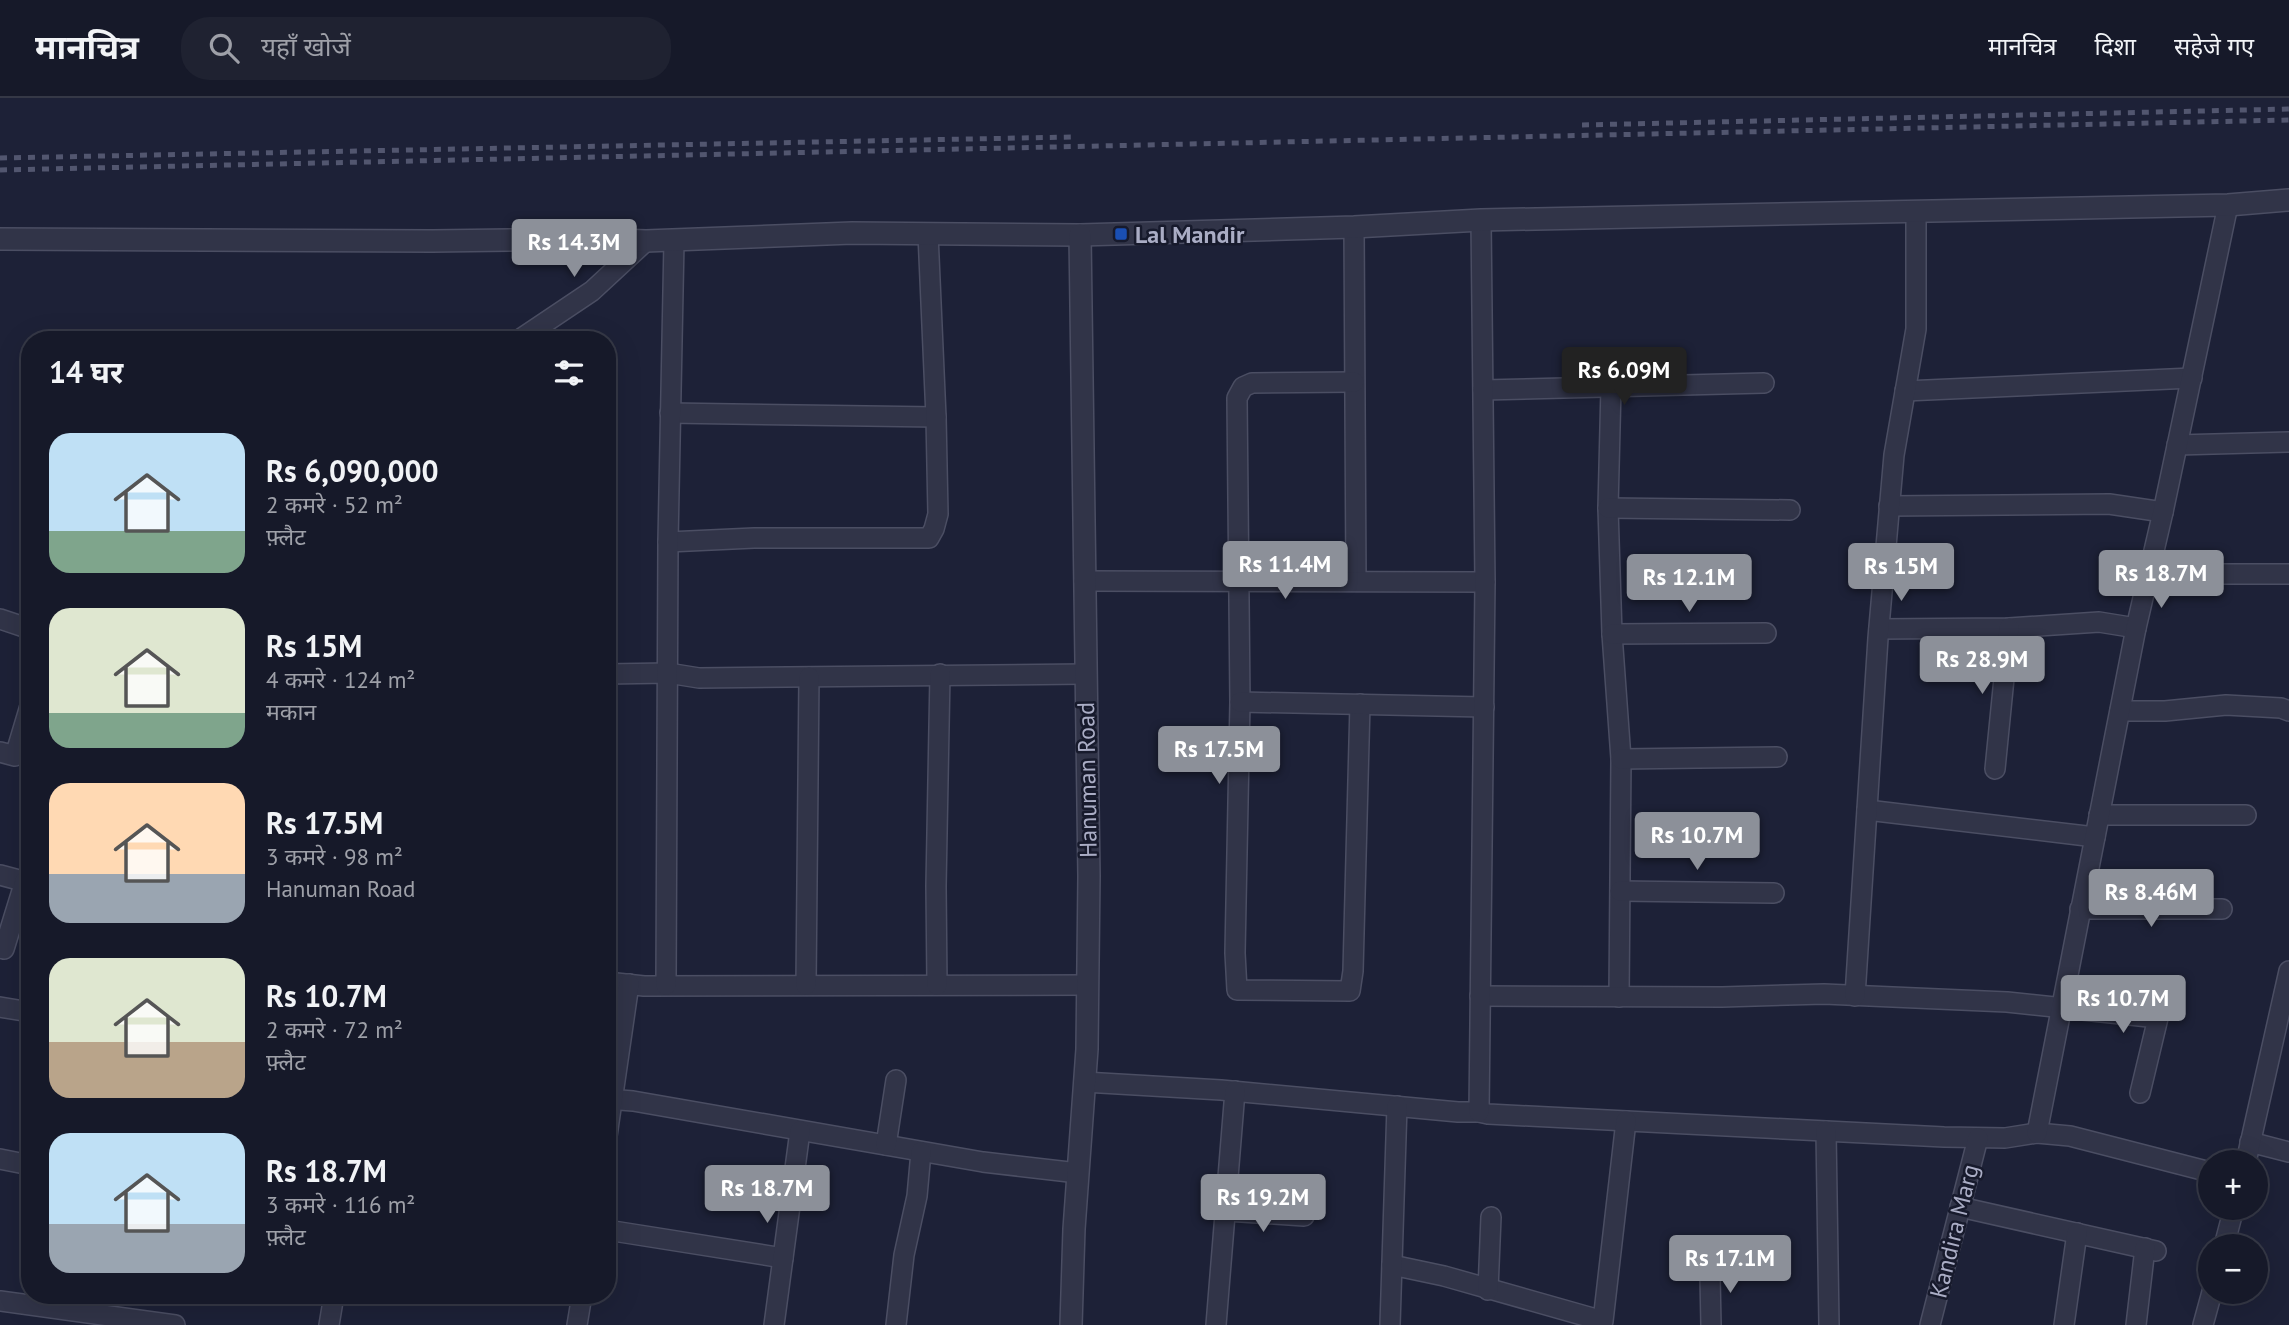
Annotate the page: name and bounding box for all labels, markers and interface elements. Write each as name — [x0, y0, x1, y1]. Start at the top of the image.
search box — [181, 17, 671, 80]
text: मानचित्र — [35, 25, 139, 68]
icon: search — [205, 29, 243, 67]
text: यहाँ खोजें — [261, 30, 351, 63]
text: मानचित्र — [1988, 31, 2057, 62]
text: दिशा — [2095, 31, 2136, 62]
text: सहेजे गए — [2174, 31, 2254, 62]
place label: Lal Mandir — [1135, 219, 1245, 250]
pin: Rs 14.3M — [502, 220, 646, 279]
marker: Lal Mandir — [1113, 226, 1129, 242]
text: Rs 14.3M — [528, 227, 620, 256]
pin: Rs 6.09M — [1552, 348, 1696, 407]
text: 14 घर — [49, 352, 123, 391]
icon: filters — [550, 354, 588, 392]
text: Rs 6.09M — [1578, 355, 1670, 384]
text: Rs 6,090,000 — [266, 451, 439, 490]
icon: home — [105, 461, 189, 545]
text: 2 कमरे · 52 m² — [266, 490, 403, 519]
text: फ़्लैट — [266, 522, 306, 551]
pin: Rs 11.4M — [1213, 542, 1357, 601]
pin: Rs 15M — [1844, 544, 1958, 603]
text: Rs 11.4M — [1239, 549, 1331, 578]
pin: Rs 18.7M — [2089, 550, 2233, 610]
text: Rs 15M — [1864, 551, 1938, 580]
pin: Rs 12.1M — [1617, 554, 1761, 614]
text: Rs 18.7M — [2115, 558, 2207, 587]
text: Rs 12.1M — [1643, 562, 1735, 591]
text: Rs 15M — [266, 626, 362, 665]
icon: home — [105, 636, 189, 720]
pin: Rs 28.9M — [1910, 636, 2054, 696]
text: Rs 28.9M — [1936, 644, 2028, 673]
text: 4 कमरे · 124 m² — [266, 665, 415, 694]
text: मकान — [266, 697, 316, 726]
street label: Hanuman Road — [1070, 702, 1104, 858]
pin: Rs 17.5M — [1147, 726, 1291, 786]
text: Rs 17.5M — [1174, 734, 1264, 763]
text: Rs 17.5M — [266, 803, 383, 842]
icon: home — [105, 811, 189, 895]
pin: Rs 10.7M — [1625, 812, 1769, 872]
text: Rs 10.7M — [1651, 820, 1743, 849]
text: 3 कमरे · 98 m² — [266, 842, 403, 871]
pin: Rs 8.46M — [2079, 870, 2223, 929]
text: Hanuman Road — [266, 874, 415, 903]
text: Rs 8.46M — [2105, 877, 2197, 906]
text: Rs 10.7M — [266, 976, 387, 1015]
pin: Rs 10.7M — [2051, 976, 2195, 1035]
text: Rs 10.7M — [2077, 983, 2169, 1012]
icon: home — [105, 986, 189, 1070]
text: 2 कमरे · 72 m² — [266, 1015, 403, 1044]
text: फ़्लैट — [266, 1047, 306, 1076]
map controls — [2198, 1150, 2268, 1304]
button: + — [2198, 1150, 2268, 1220]
text: Rs 18.7M — [266, 1151, 387, 1190]
icon: home — [105, 1161, 189, 1245]
street label: Kandira Marg — [1922, 1161, 1986, 1301]
pin: Rs 18.7M — [695, 1166, 839, 1225]
text: Rs 18.7M — [721, 1173, 813, 1202]
pin: Rs 19.2M — [1191, 1174, 1335, 1234]
text: Rs 19.2M — [1217, 1182, 1309, 1211]
text: 3 कमरे · 116 m² — [266, 1190, 415, 1219]
text: फ़्लैट — [266, 1222, 306, 1251]
button: − — [2198, 1234, 2268, 1304]
pin: Rs 17.1M — [1658, 1236, 1802, 1295]
text: Rs 17.1M — [1685, 1243, 1775, 1272]

